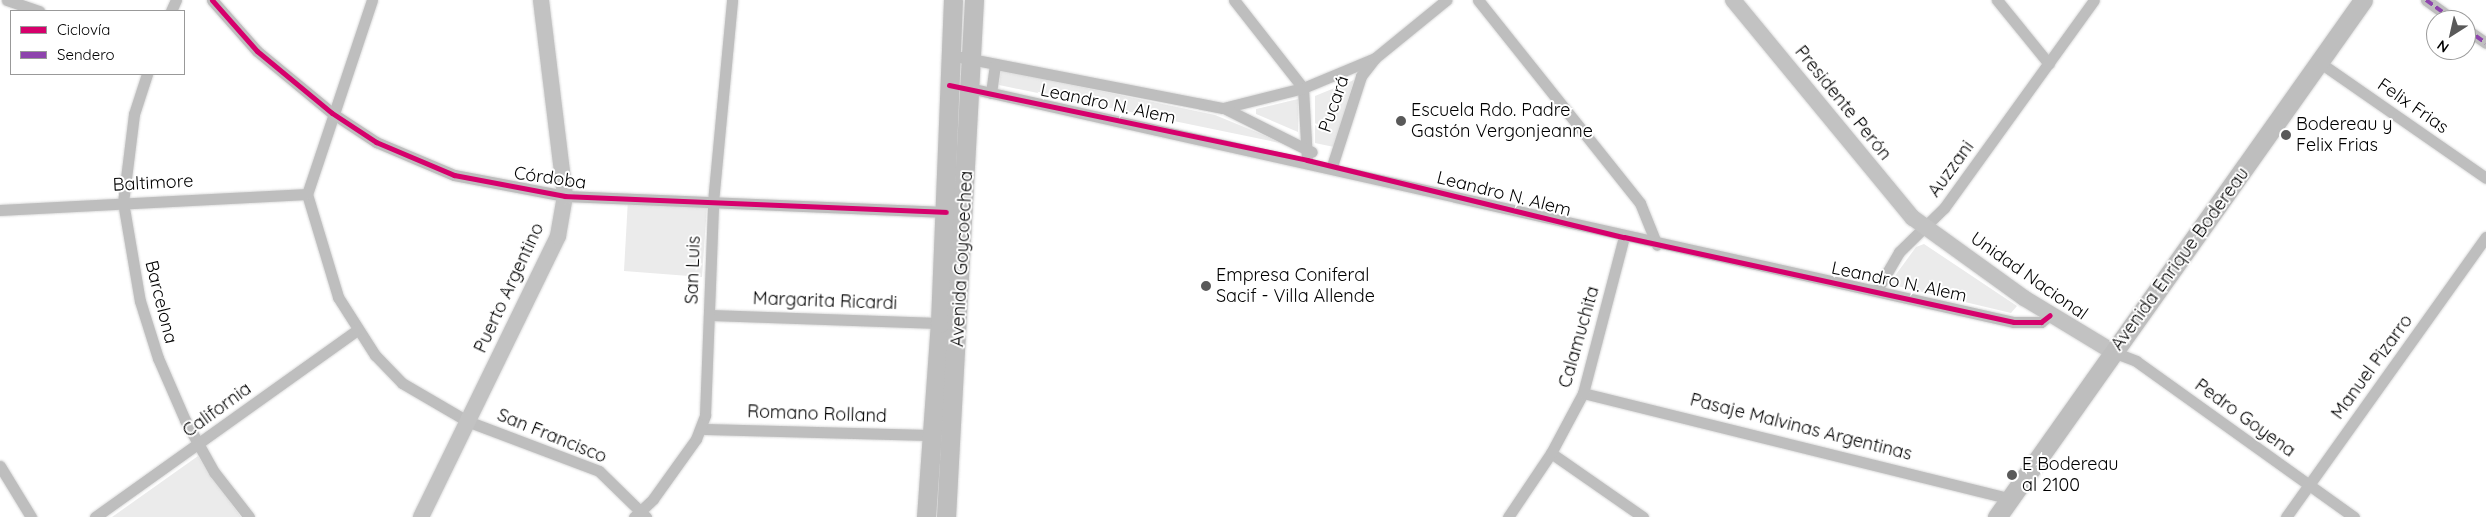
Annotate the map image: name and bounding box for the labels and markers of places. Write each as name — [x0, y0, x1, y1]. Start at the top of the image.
place label: Escuela Rdo. Padre Gastón Vergonjeanne — [1411, 100, 1593, 142]
place label: Bodereau y Felix Frias — [2296, 114, 2393, 156]
marker: Escuela Rdo. Padre Gastón Vergonjeanne — [1395, 115, 1407, 127]
marker: Bodereau y Felix Frias — [2280, 129, 2292, 141]
place label: Empresa Coniferal Sacif - Villa Allende — [1216, 265, 1375, 308]
marker: Empresa Coniferal Sacif - Villa Allende — [1200, 280, 1212, 292]
place label: E Bodereau al 2100 — [2022, 454, 2119, 496]
marker: E Bodereau al 2100 — [2006, 469, 2018, 481]

